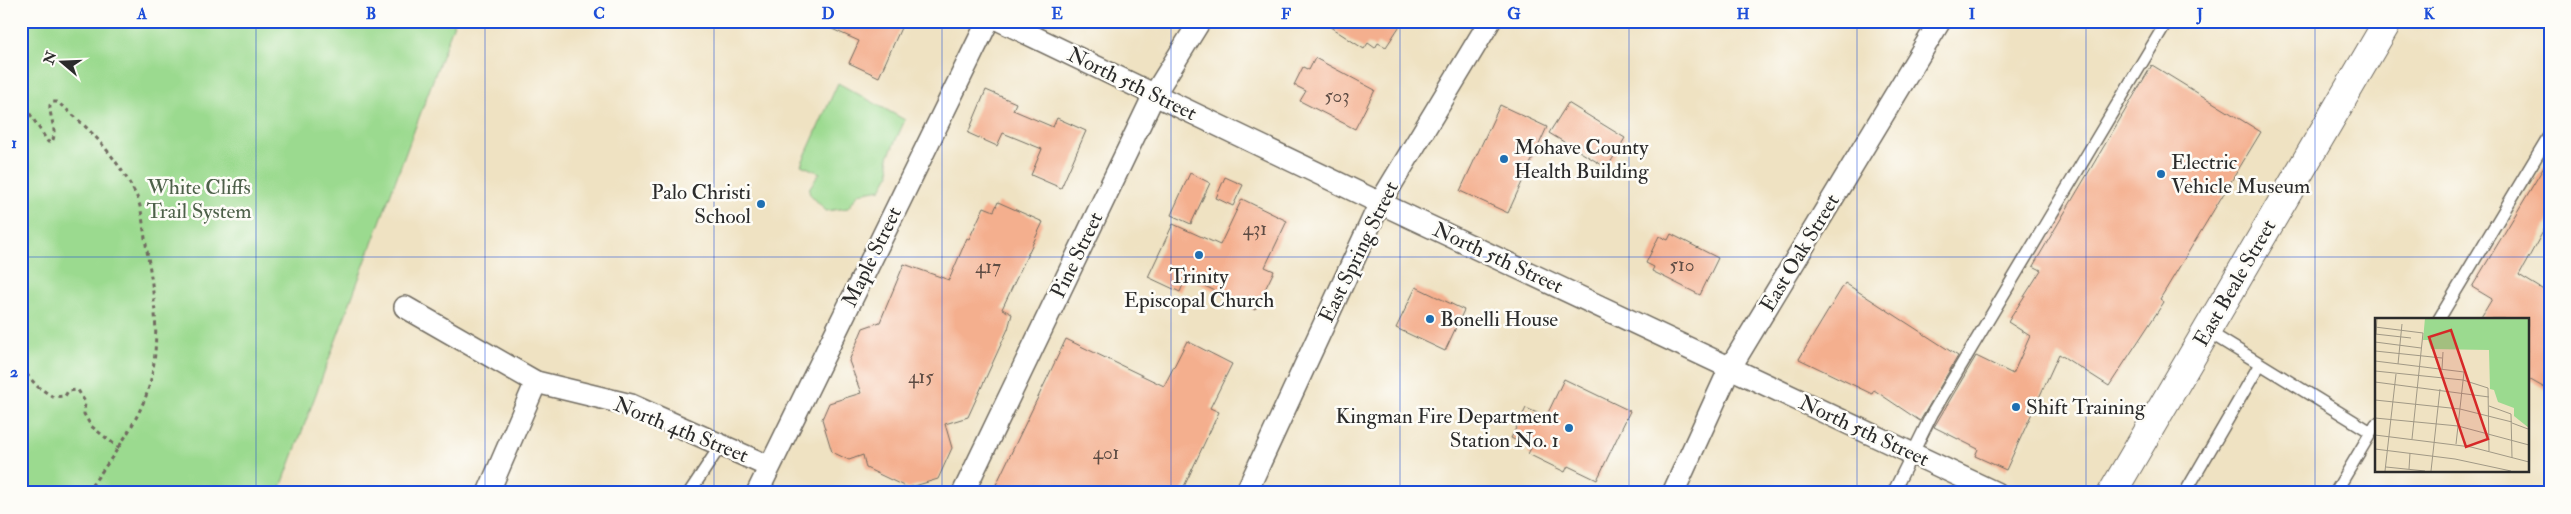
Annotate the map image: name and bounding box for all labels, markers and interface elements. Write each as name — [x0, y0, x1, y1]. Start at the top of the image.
text: A — [136, 4, 148, 24]
text: B — [366, 4, 376, 24]
text: C — [593, 4, 605, 24]
text: D — [821, 4, 835, 24]
text: E — [1051, 4, 1063, 24]
text: F — [1281, 4, 1291, 24]
text: G — [1507, 4, 1521, 24]
text: H — [1736, 4, 1750, 24]
text: I — [1969, 4, 1976, 24]
text: J — [2196, 4, 2204, 25]
text: K — [2423, 4, 2435, 24]
north arrow — [38, 38, 88, 88]
street label: North 5th Street — [1063, 41, 1201, 127]
text: N — [40, 49, 60, 68]
house number: 503 — [1324, 84, 1350, 108]
text: 1 — [11, 133, 17, 153]
place label: Mohave County Health Building — [1514, 134, 1649, 185]
place label: Electric Vehicle Museum — [2171, 149, 2310, 200]
marker: Mohave County Health Building — [1498, 153, 1510, 165]
marker: Electric Vehicle Museum — [2155, 168, 2167, 180]
park label: White Cliffs Trail System — [146, 174, 252, 225]
street label: East Spring Street — [1313, 177, 1405, 327]
place label: Palo Christi School — [651, 179, 752, 230]
street label: East Oak Street — [1754, 189, 1846, 317]
marker: Palo Christi School — [755, 198, 767, 210]
street label: Maple Street — [836, 202, 908, 312]
street label: Pine Street — [1045, 207, 1109, 302]
street label: East Beale Street — [2188, 214, 2282, 351]
street label: North 5th Street — [1429, 216, 1568, 300]
house number: 431 — [1243, 217, 1267, 241]
marker: Trinity Episcopal Church — [1193, 249, 1205, 261]
house number: 510 — [1670, 253, 1694, 277]
house number: 417 — [975, 255, 1001, 279]
place label: Trinity Episcopal Church — [1124, 263, 1274, 314]
place label: Bonelli House — [1440, 306, 1558, 333]
marker: Bonelli House — [1424, 313, 1436, 325]
inset map — [2375, 318, 2528, 472]
text: 2 — [10, 362, 18, 382]
house number: 415 — [908, 365, 934, 389]
street label: North 5th Street — [1795, 389, 1934, 473]
street label: North 4th Street — [610, 391, 752, 469]
place label: Shift Training — [2026, 394, 2146, 421]
marker: Shift Training — [2010, 401, 2022, 413]
place label: Kingman Fire Department Station No. 1 — [1336, 403, 1559, 454]
marker: Kingman Fire Department Station No. 1 — [1563, 422, 1575, 434]
house number: 401 — [1093, 441, 1119, 465]

